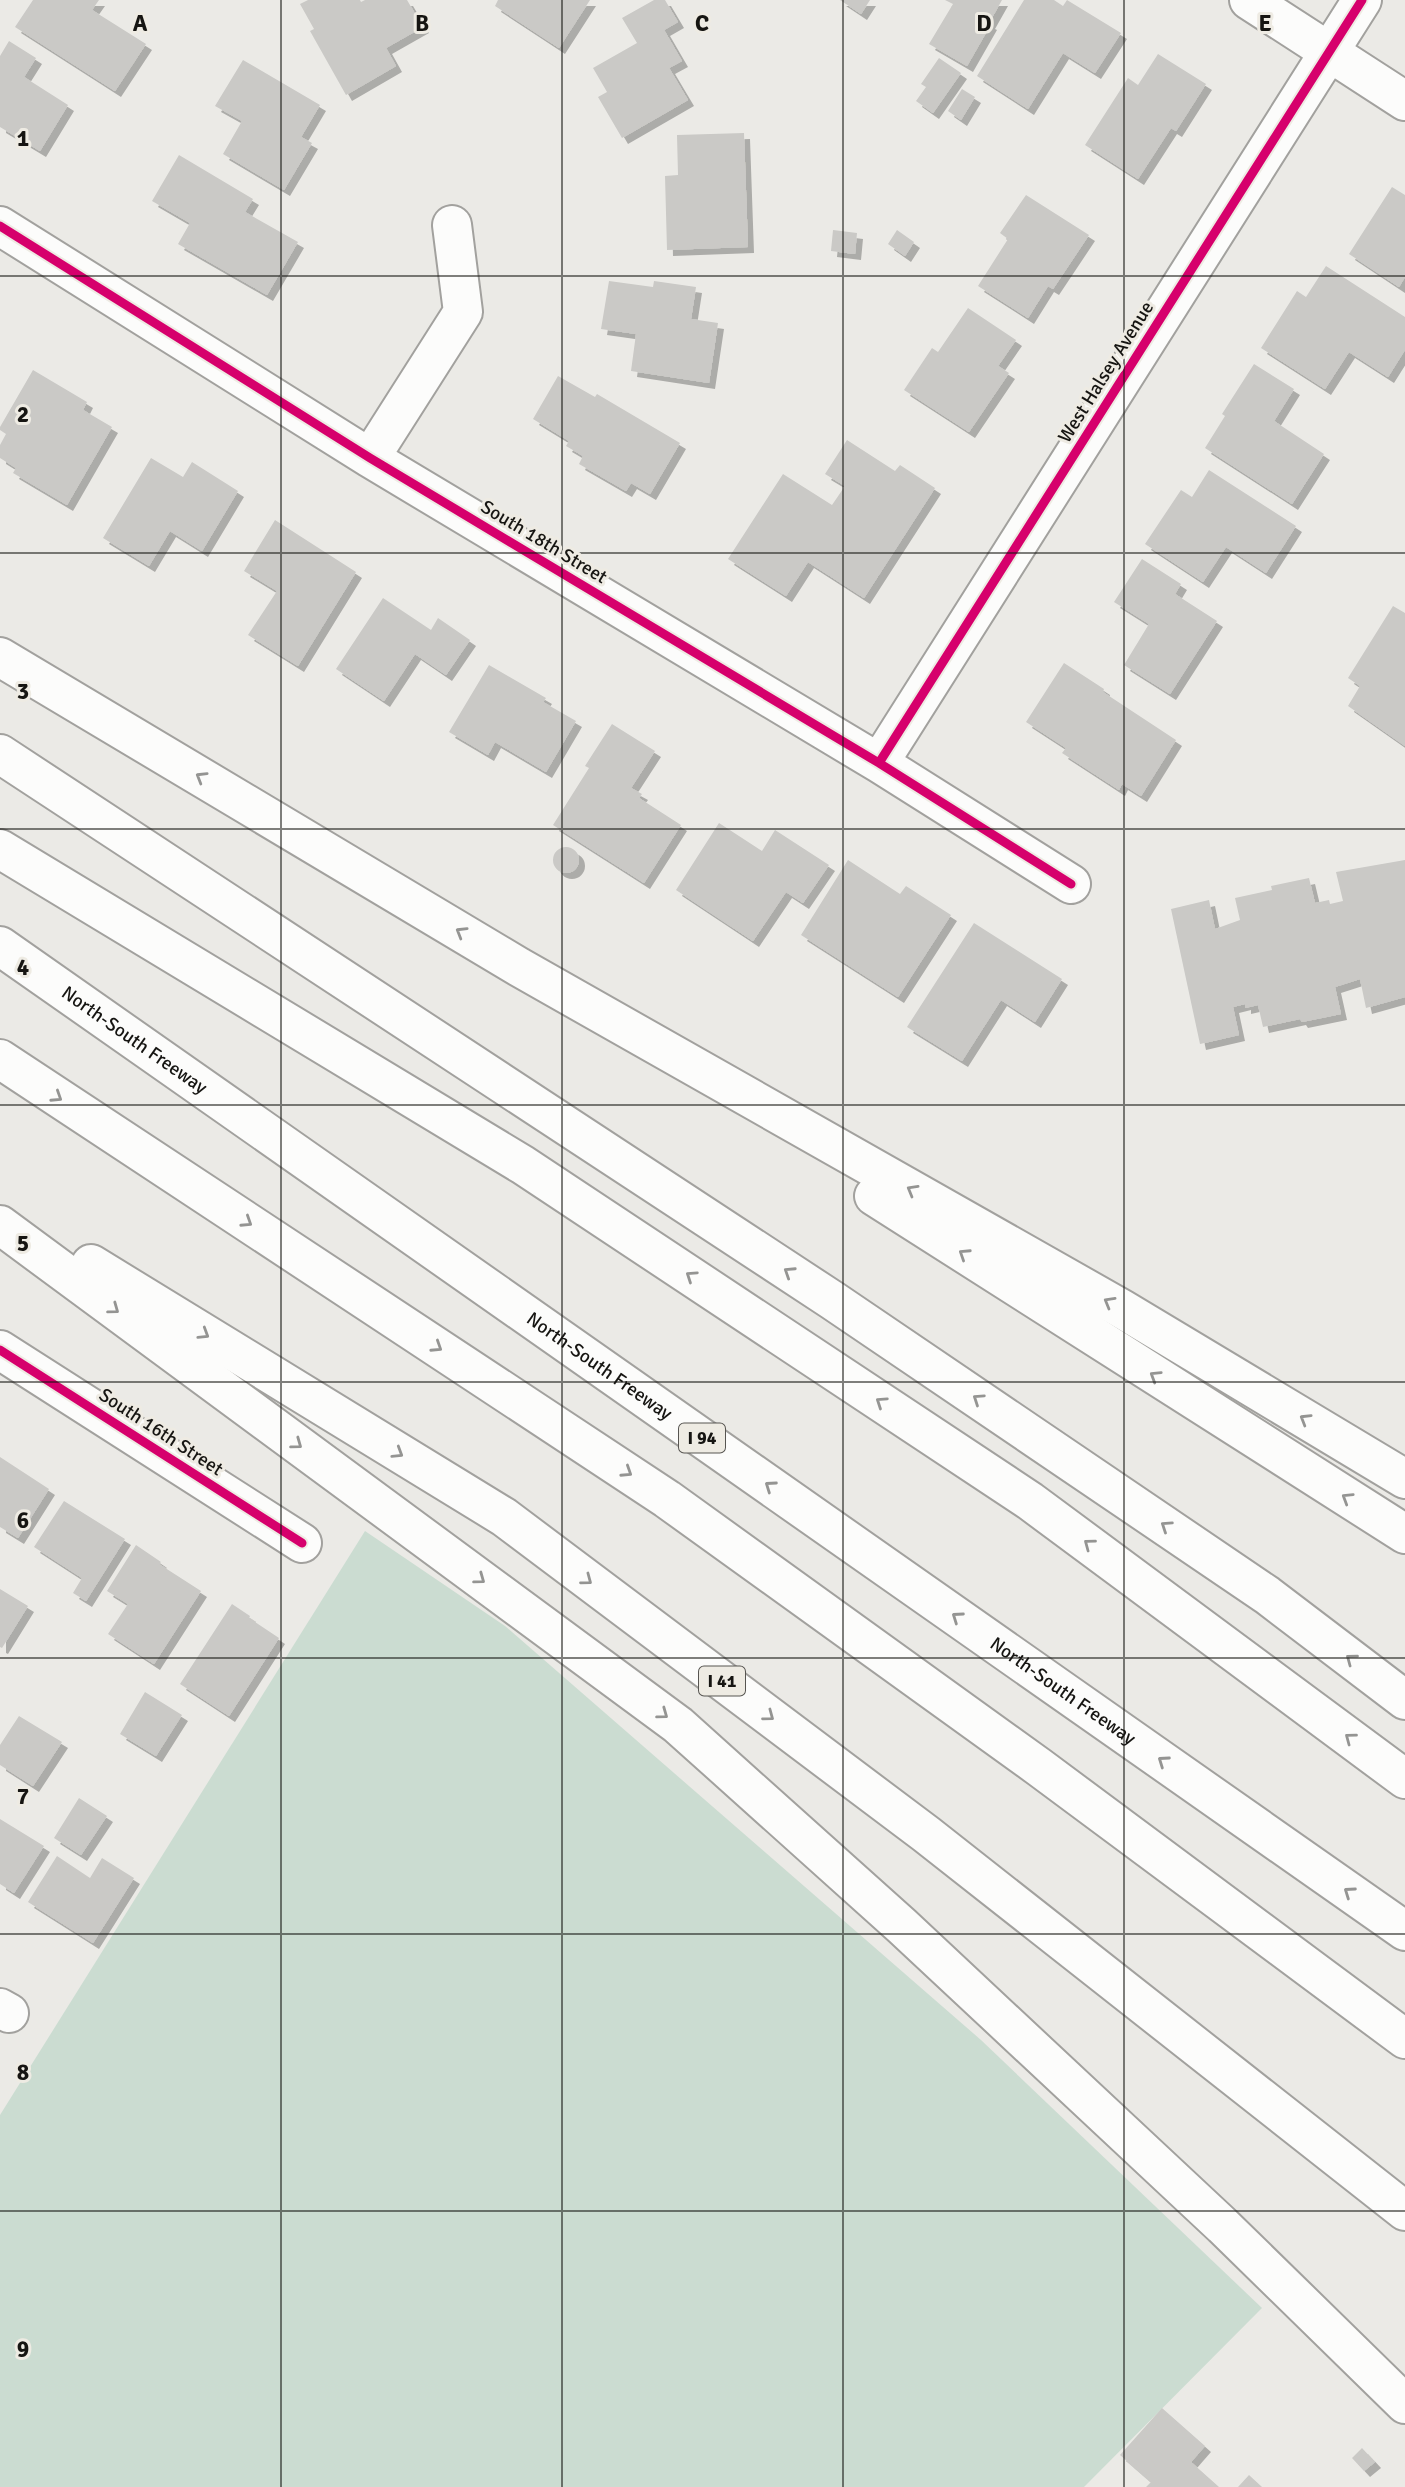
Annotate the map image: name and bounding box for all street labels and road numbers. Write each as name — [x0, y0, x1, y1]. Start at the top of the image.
street label: West Halsey Avenue — [1053, 297, 1159, 447]
street label: South 18th Street — [476, 495, 612, 589]
street label: North-South Freeway — [57, 981, 212, 1100]
street label: North-South Freeway — [522, 1307, 677, 1426]
street label: South 16th Street — [94, 1383, 228, 1481]
road number: I 94 — [679, 1423, 725, 1452]
street label: North-South Freeway — [985, 1632, 1141, 1751]
road number: I 41 — [699, 1666, 745, 1696]

